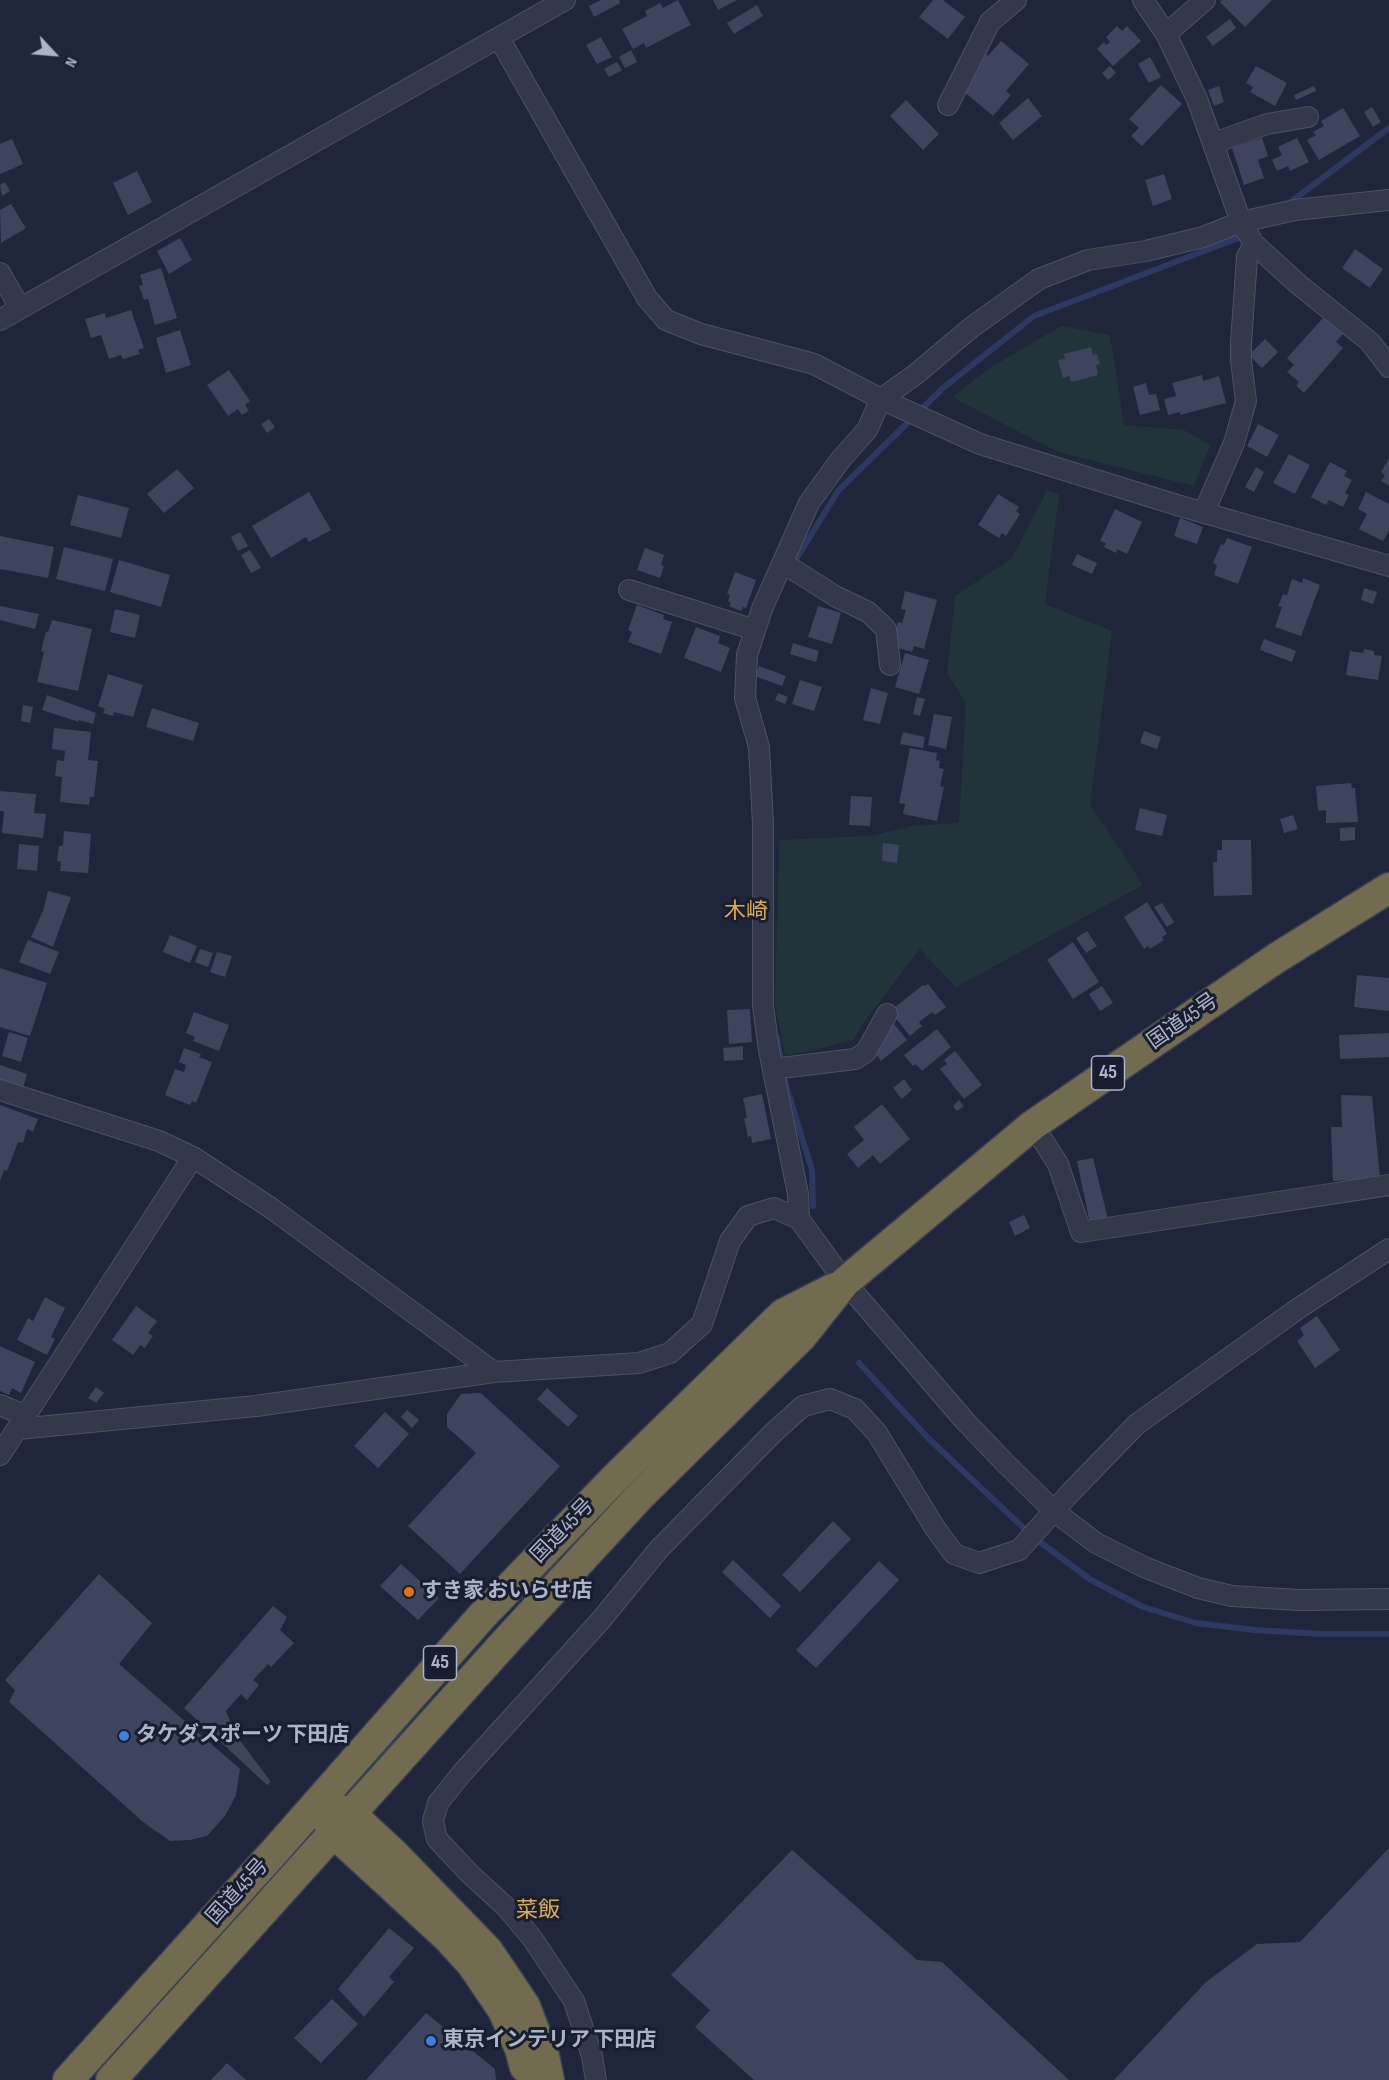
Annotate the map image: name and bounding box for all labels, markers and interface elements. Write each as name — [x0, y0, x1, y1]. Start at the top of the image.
north arrow — [24, 24, 84, 84]
text: N — [60, 54, 81, 70]
district label: 木崎 — [724, 899, 768, 925]
street label: 国道45号 — [1143, 989, 1223, 1055]
road number: 45 — [1092, 1056, 1124, 1090]
street label: 国道45号 — [526, 1493, 600, 1569]
place label: すき家 おいらせ店 — [421, 1579, 592, 1605]
marker: すき家 おいらせ店 — [402, 1585, 416, 1599]
road number: 45 — [424, 1646, 456, 1680]
place label: タケダスポーツ 下田店 — [136, 1723, 349, 1749]
marker: タケダスポーツ 下田店 — [117, 1729, 131, 1743]
street label: 国道45号 — [202, 1854, 274, 1930]
district label: 菜飯 — [516, 1898, 560, 1924]
place label: 東京インテリア 下田店 — [443, 2028, 656, 2054]
marker: 東京インテリア 下田店 — [424, 2034, 438, 2048]

